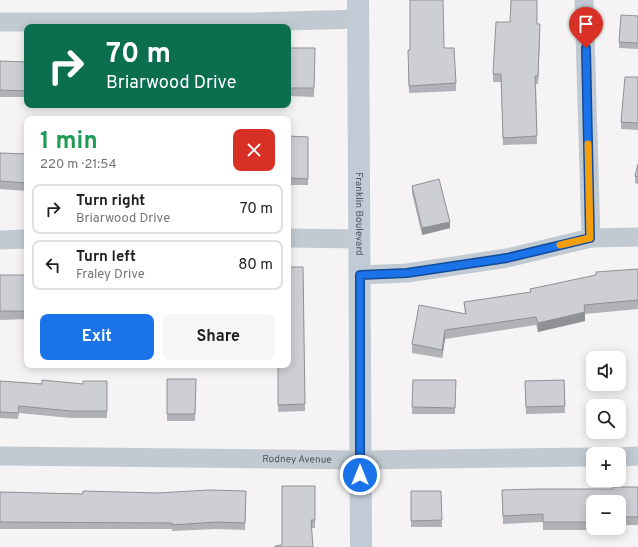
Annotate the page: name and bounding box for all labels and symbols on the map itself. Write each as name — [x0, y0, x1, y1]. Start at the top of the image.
pin — [569, 7.0, 603, 48]
street label: Franklin Boulevard — [352, 172, 366, 256]
street label: Rodney Avenue — [262, 452, 332, 466]
position arrow — [339, 454, 381, 496]

